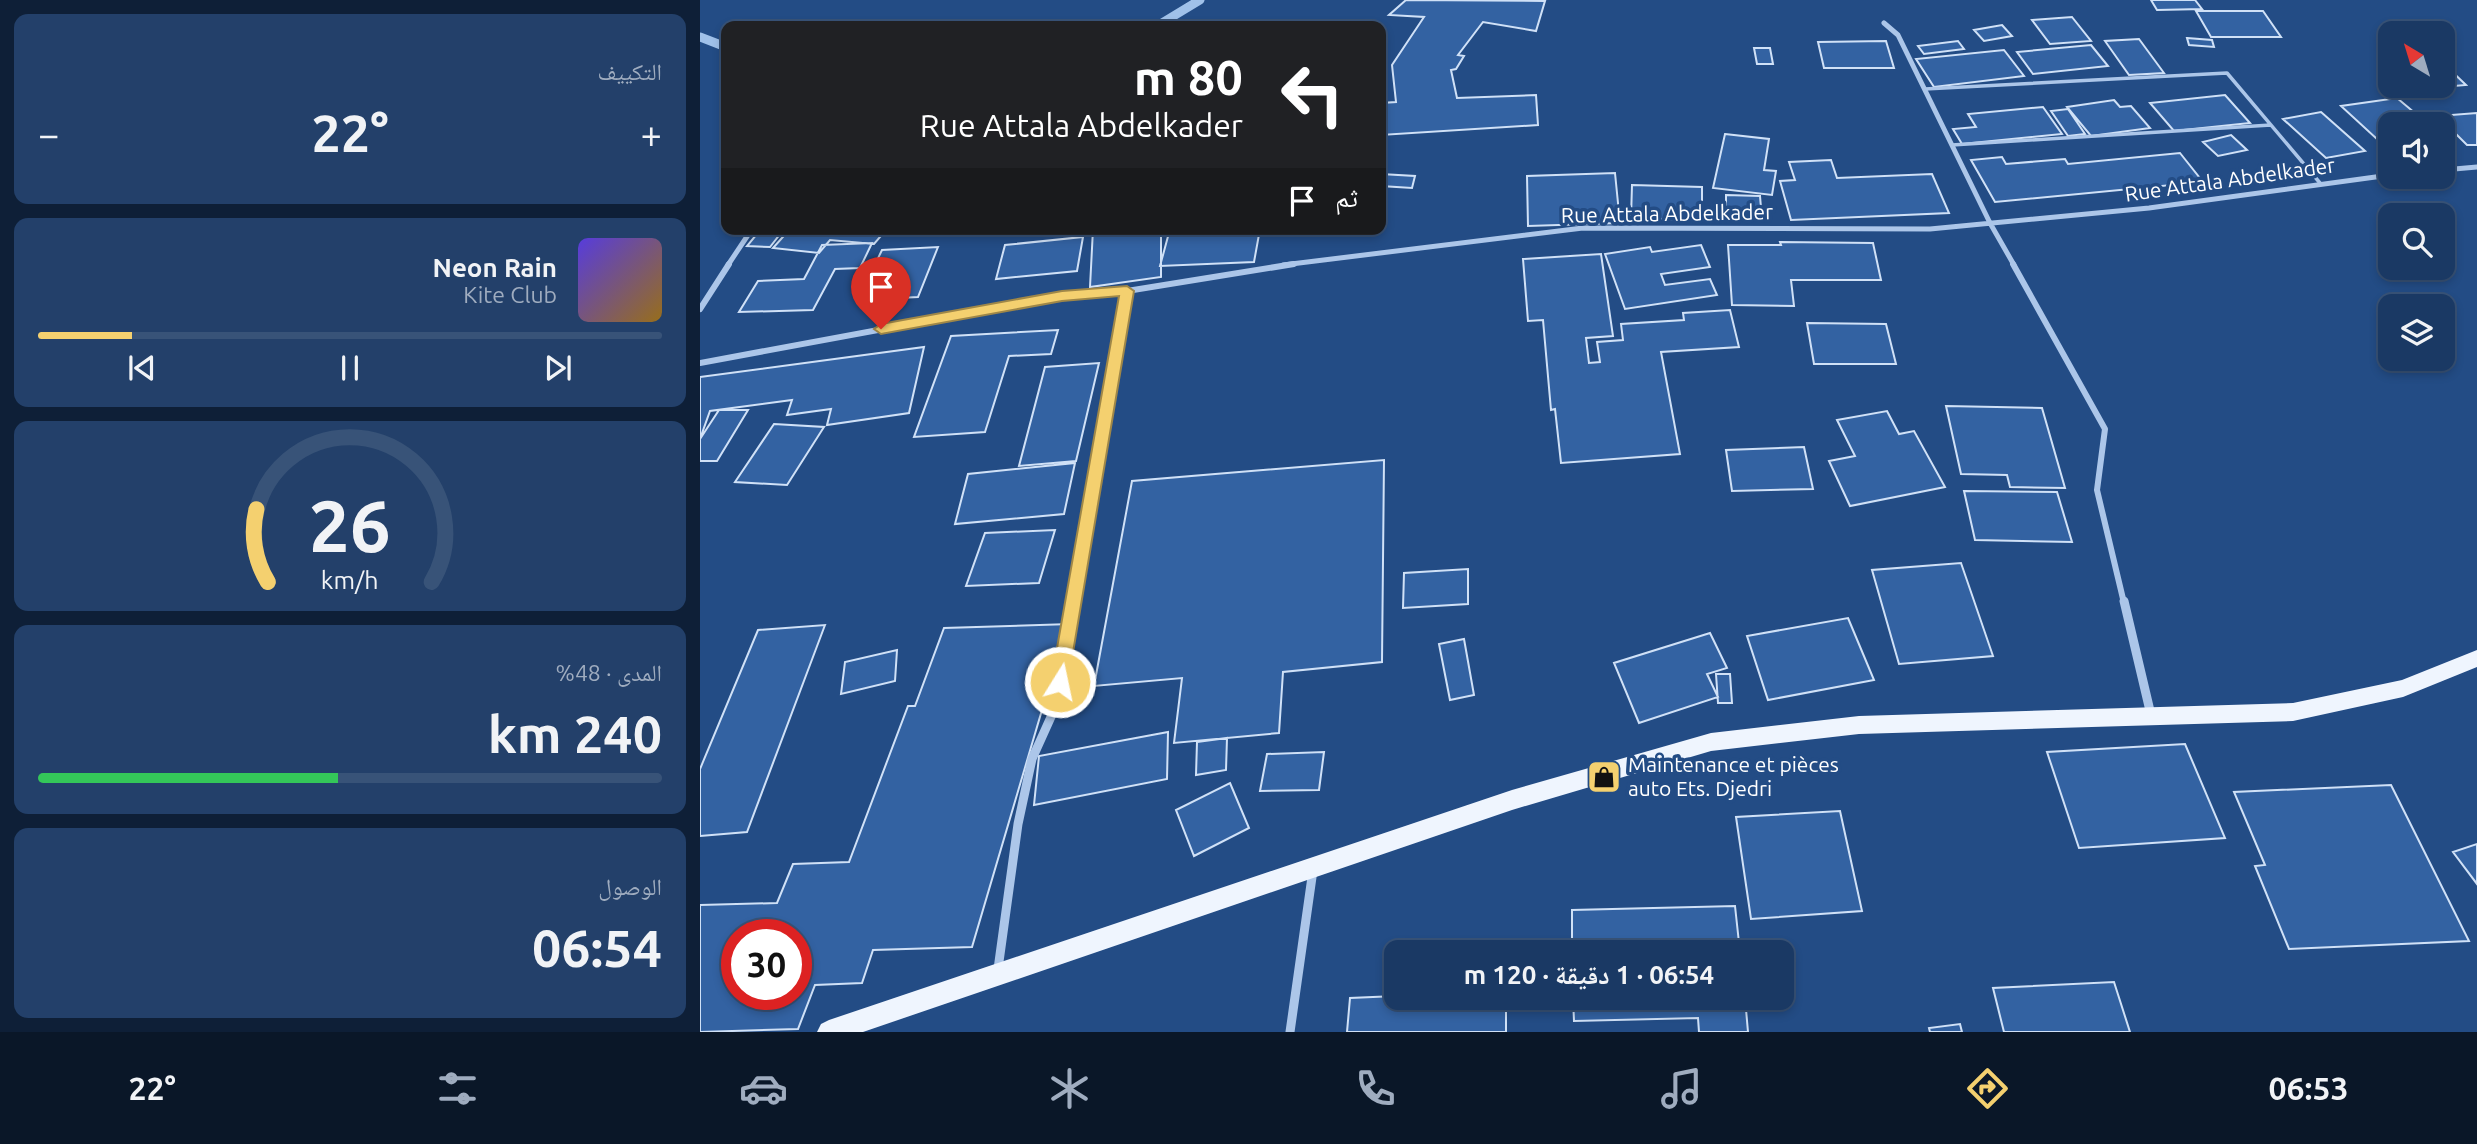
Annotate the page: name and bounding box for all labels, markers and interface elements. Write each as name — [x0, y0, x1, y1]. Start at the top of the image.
north arrow — [2378, 21, 2455, 98]
map controls — [2378, 21, 2455, 371]
text: 80 m — [1134, 49, 1243, 104]
icon: left — [1267, 49, 1358, 140]
text: التكييف — [597, 59, 662, 84]
text: 22° — [311, 104, 389, 162]
text: Rue Attala Abdelkader — [920, 107, 1243, 143]
button: sound — [2378, 112, 2455, 189]
text: − — [38, 113, 59, 155]
text: + — [641, 113, 662, 155]
street label: Rue Attala Abdelkader — [2123, 152, 2337, 206]
icon: arrive — [1283, 182, 1321, 220]
text: ثم — [1335, 183, 1358, 212]
street label: Rue Attala Abdelkader — [1561, 199, 1773, 227]
button: search — [2378, 203, 2455, 280]
text: Neon Rain — [432, 253, 557, 282]
pin — [851, 257, 911, 329]
icon: arrive — [862, 268, 900, 306]
text: Kite Club — [463, 282, 557, 307]
button: layers — [2378, 294, 2455, 371]
icon: previous — [123, 349, 161, 387]
icon: pause — [331, 349, 369, 387]
icon: next — [539, 349, 577, 387]
text: 26 — [309, 484, 391, 566]
text: km/h — [321, 566, 379, 594]
position arrow — [1023, 645, 1097, 719]
text: المدى · 48% — [556, 660, 662, 685]
text: 240 km — [488, 705, 662, 763]
place label: Maintenance et pièces auto Ets. Djedri — [1628, 752, 1839, 800]
shop icon: Maintenance et pièces auto Ets. Djedri — [1585, 758, 1623, 796]
text: الوصول — [598, 874, 662, 899]
text: 06:54 — [532, 919, 662, 977]
speed limit sign: 30 — [721, 919, 812, 1010]
text: 06:54 · 1 دقيقة · 120 m — [1464, 960, 1714, 989]
icon: filters — [433, 1064, 482, 1113]
icon: car — [739, 1064, 788, 1113]
icon: climate — [1045, 1064, 1094, 1113]
icon: phone — [1351, 1064, 1400, 1113]
icon: music — [1657, 1064, 1706, 1113]
icon: directions — [1963, 1064, 2012, 1113]
text: 22° — [128, 1070, 176, 1106]
text: 06:53 — [2268, 1070, 2349, 1106]

